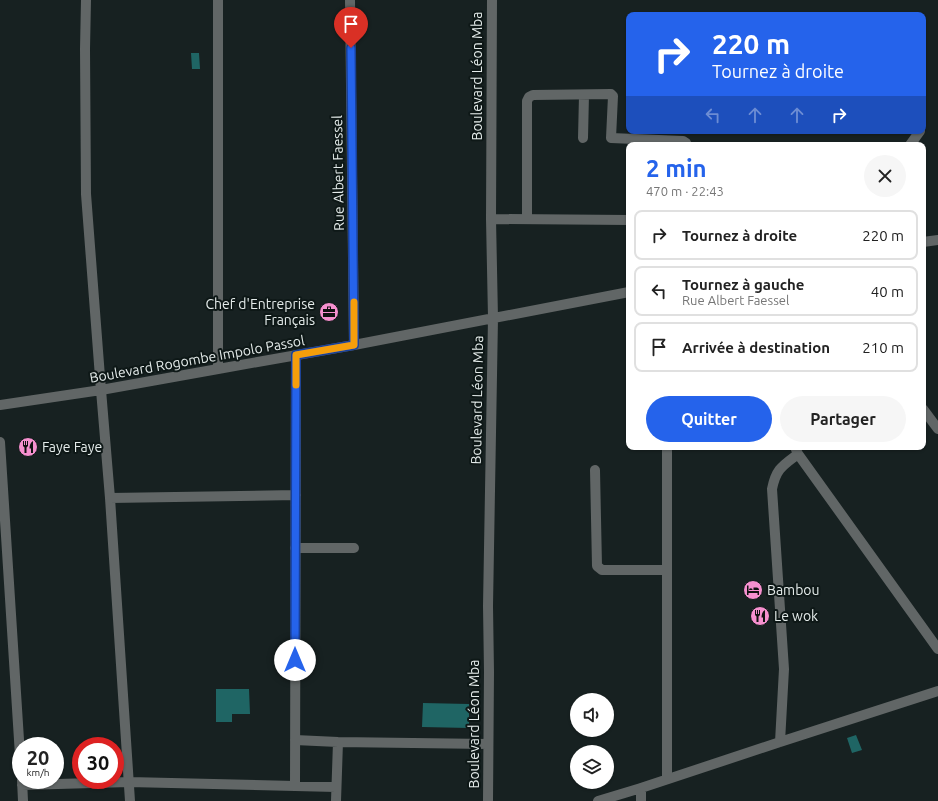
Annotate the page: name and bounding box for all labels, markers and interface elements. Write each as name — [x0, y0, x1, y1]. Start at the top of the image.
pin — [334, 7.0, 368, 48]
street label: Boulevard Léon Mba — [469, 12, 485, 140]
icon: arrive — [340, 13, 362, 35]
icon: right — [646, 28, 698, 80]
text: 220 m — [712, 28, 790, 59]
text: Tournez à droite — [712, 61, 844, 81]
icon: left — [702, 104, 724, 126]
icon: ahead — [744, 104, 766, 126]
icon: ahead — [786, 104, 808, 126]
icon: right — [828, 104, 850, 126]
street label: Rue Albert Faessel — [329, 115, 347, 231]
text: 2 min — [646, 155, 707, 182]
button: close — [864, 155, 906, 197]
text: 470 m · 22:43 — [646, 184, 724, 198]
icon: right — [648, 224, 670, 246]
text: Tournez à droite — [682, 227, 797, 244]
text: 220 m — [862, 227, 904, 244]
text: Tournez à gauche — [682, 276, 805, 293]
icon: left — [648, 280, 670, 302]
text: 40 m — [871, 283, 904, 300]
text: Rue Albert Faessel — [682, 293, 789, 307]
place label: Chef d'Entreprise Français — [206, 296, 315, 328]
office icon: Chef d'Entreprise Français — [318, 301, 340, 323]
street label: Boulevard Rogombe Impolo Passol — [88, 332, 306, 386]
street label: Boulevard Léon Mba — [468, 335, 486, 465]
icon: arrive — [648, 336, 670, 358]
text: Arrivée à destination — [682, 339, 830, 356]
text: 210 m — [862, 339, 904, 356]
button: Quitter — [646, 396, 772, 442]
button: Partager — [780, 396, 906, 442]
restaurant icon: Faye Faye — [17, 436, 39, 458]
place label: Faye Faye — [42, 439, 102, 455]
hotel icon: Bambou — [742, 579, 764, 601]
place label: Bambou — [767, 582, 820, 598]
restaurant icon: Le wok — [749, 605, 771, 627]
place label: Le wok — [774, 608, 818, 624]
position arrow — [274, 639, 316, 681]
street label: Boulevard Léon Mba — [466, 660, 482, 788]
map controls — [570, 693, 614, 789]
button: sound — [570, 693, 614, 737]
speed limit sign: 30 — [72, 737, 124, 789]
button: layers — [570, 745, 614, 789]
text: 20 — [27, 746, 49, 769]
text: km/h — [26, 767, 50, 778]

